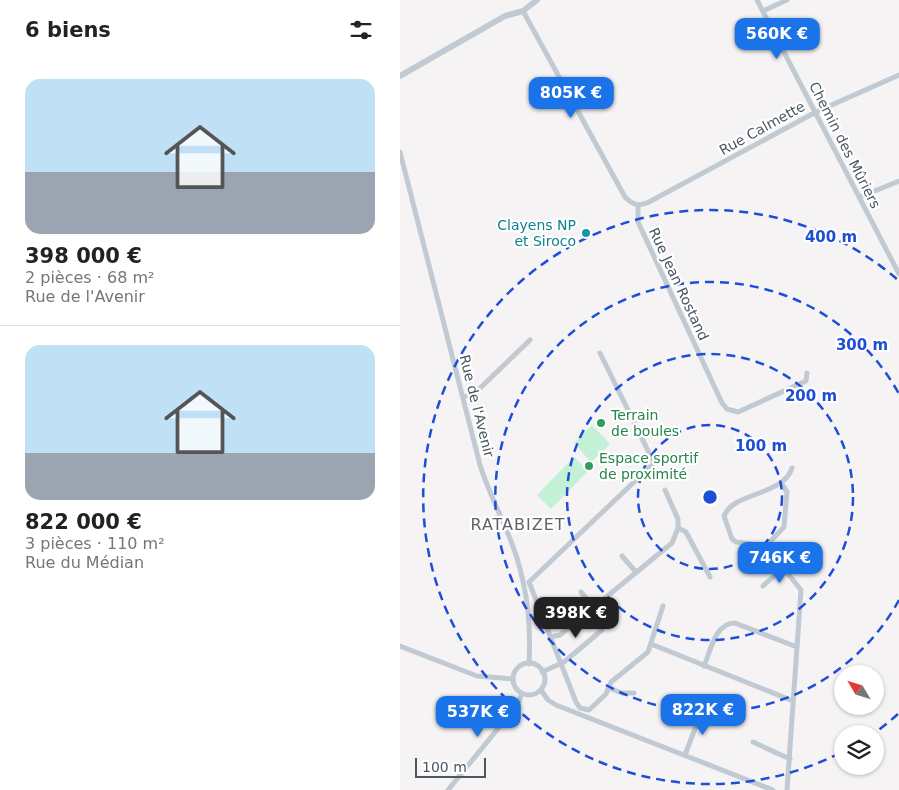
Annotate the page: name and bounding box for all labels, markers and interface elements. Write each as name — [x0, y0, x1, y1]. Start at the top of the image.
icon: filters — [347, 16, 375, 44]
text: 6 biens — [25, 18, 111, 42]
pin: 560K € — [736, 18, 818, 60]
text: 560K € — [746, 24, 808, 43]
pin: 805K € — [530, 76, 612, 119]
street label: Chemin des Mûriers — [806, 79, 884, 211]
text: 805K € — [540, 83, 602, 102]
street label: Rue Calmette — [717, 98, 807, 158]
icon: home — [155, 112, 245, 202]
place label: Clayens NP et Siroco — [497, 217, 576, 249]
street label: Rue Jean Rostand — [646, 225, 712, 343]
marker: Clayens NP et Siroco — [580, 227, 592, 239]
text: 400 m — [805, 228, 857, 246]
text: 398 000 € — [25, 244, 142, 268]
text: 2 pièces · 68 m² — [25, 268, 154, 287]
text: Rue de l'Avenir — [25, 287, 145, 306]
text: 300 m — [836, 336, 888, 354]
street label: Rue de l'Avenir — [457, 353, 498, 459]
icon: home — [155, 377, 245, 467]
text: 200 m — [785, 387, 837, 405]
place label: Terrain de boules — [610, 407, 679, 439]
marker: Terrain de boules — [595, 417, 607, 429]
text: 100 m — [735, 437, 787, 455]
place label: Espace sportif de proximité — [599, 450, 699, 482]
marker: Espace sportif de proximité — [583, 460, 595, 472]
centre of rings — [701, 488, 719, 506]
text: 822 000 € — [25, 510, 142, 534]
district label: RATABIZET — [470, 515, 566, 534]
text: 3 pièces · 110 m² — [25, 534, 165, 553]
pin: 746K € — [739, 542, 821, 584]
text: 746K € — [749, 548, 811, 567]
text: Rue du Médian — [25, 553, 144, 572]
pin: 398K € — [535, 596, 617, 639]
text: 398K € — [545, 603, 607, 622]
north arrow — [834, 665, 884, 715]
map controls — [834, 665, 884, 775]
pin: 822K € — [662, 694, 744, 736]
pin: 537K € — [437, 696, 519, 738]
text: 822K € — [672, 700, 734, 719]
text: 537K € — [447, 702, 509, 721]
button: layers — [834, 725, 884, 775]
scale bar — [415, 755, 486, 778]
text: 100 m — [422, 759, 467, 775]

